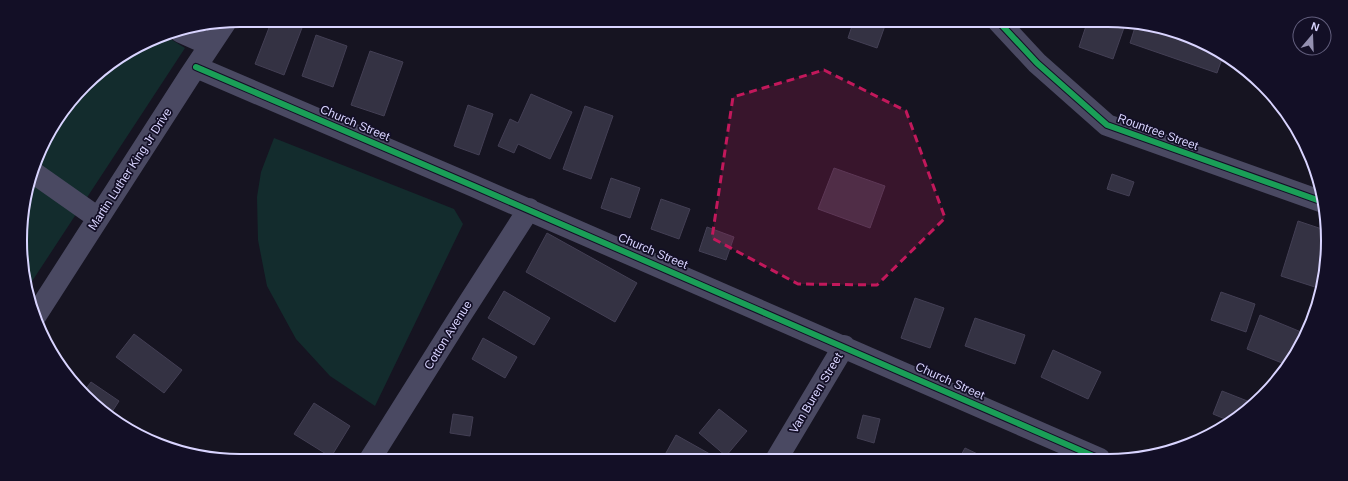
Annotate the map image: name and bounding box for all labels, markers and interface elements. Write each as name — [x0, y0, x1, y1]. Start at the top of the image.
north arrow — [1292, 16, 1332, 56]
text: N — [1310, 20, 1321, 34]
street label: Church Street — [318, 102, 392, 144]
street label: Martin Luther King Jr Drive — [85, 105, 175, 233]
street label: Rountree Street — [1116, 111, 1201, 153]
street label: Church Street — [616, 230, 690, 272]
street label: Cotton Avenue — [421, 298, 475, 372]
street label: Van Buren Street — [787, 350, 846, 436]
street label: Church Street — [913, 360, 987, 403]

